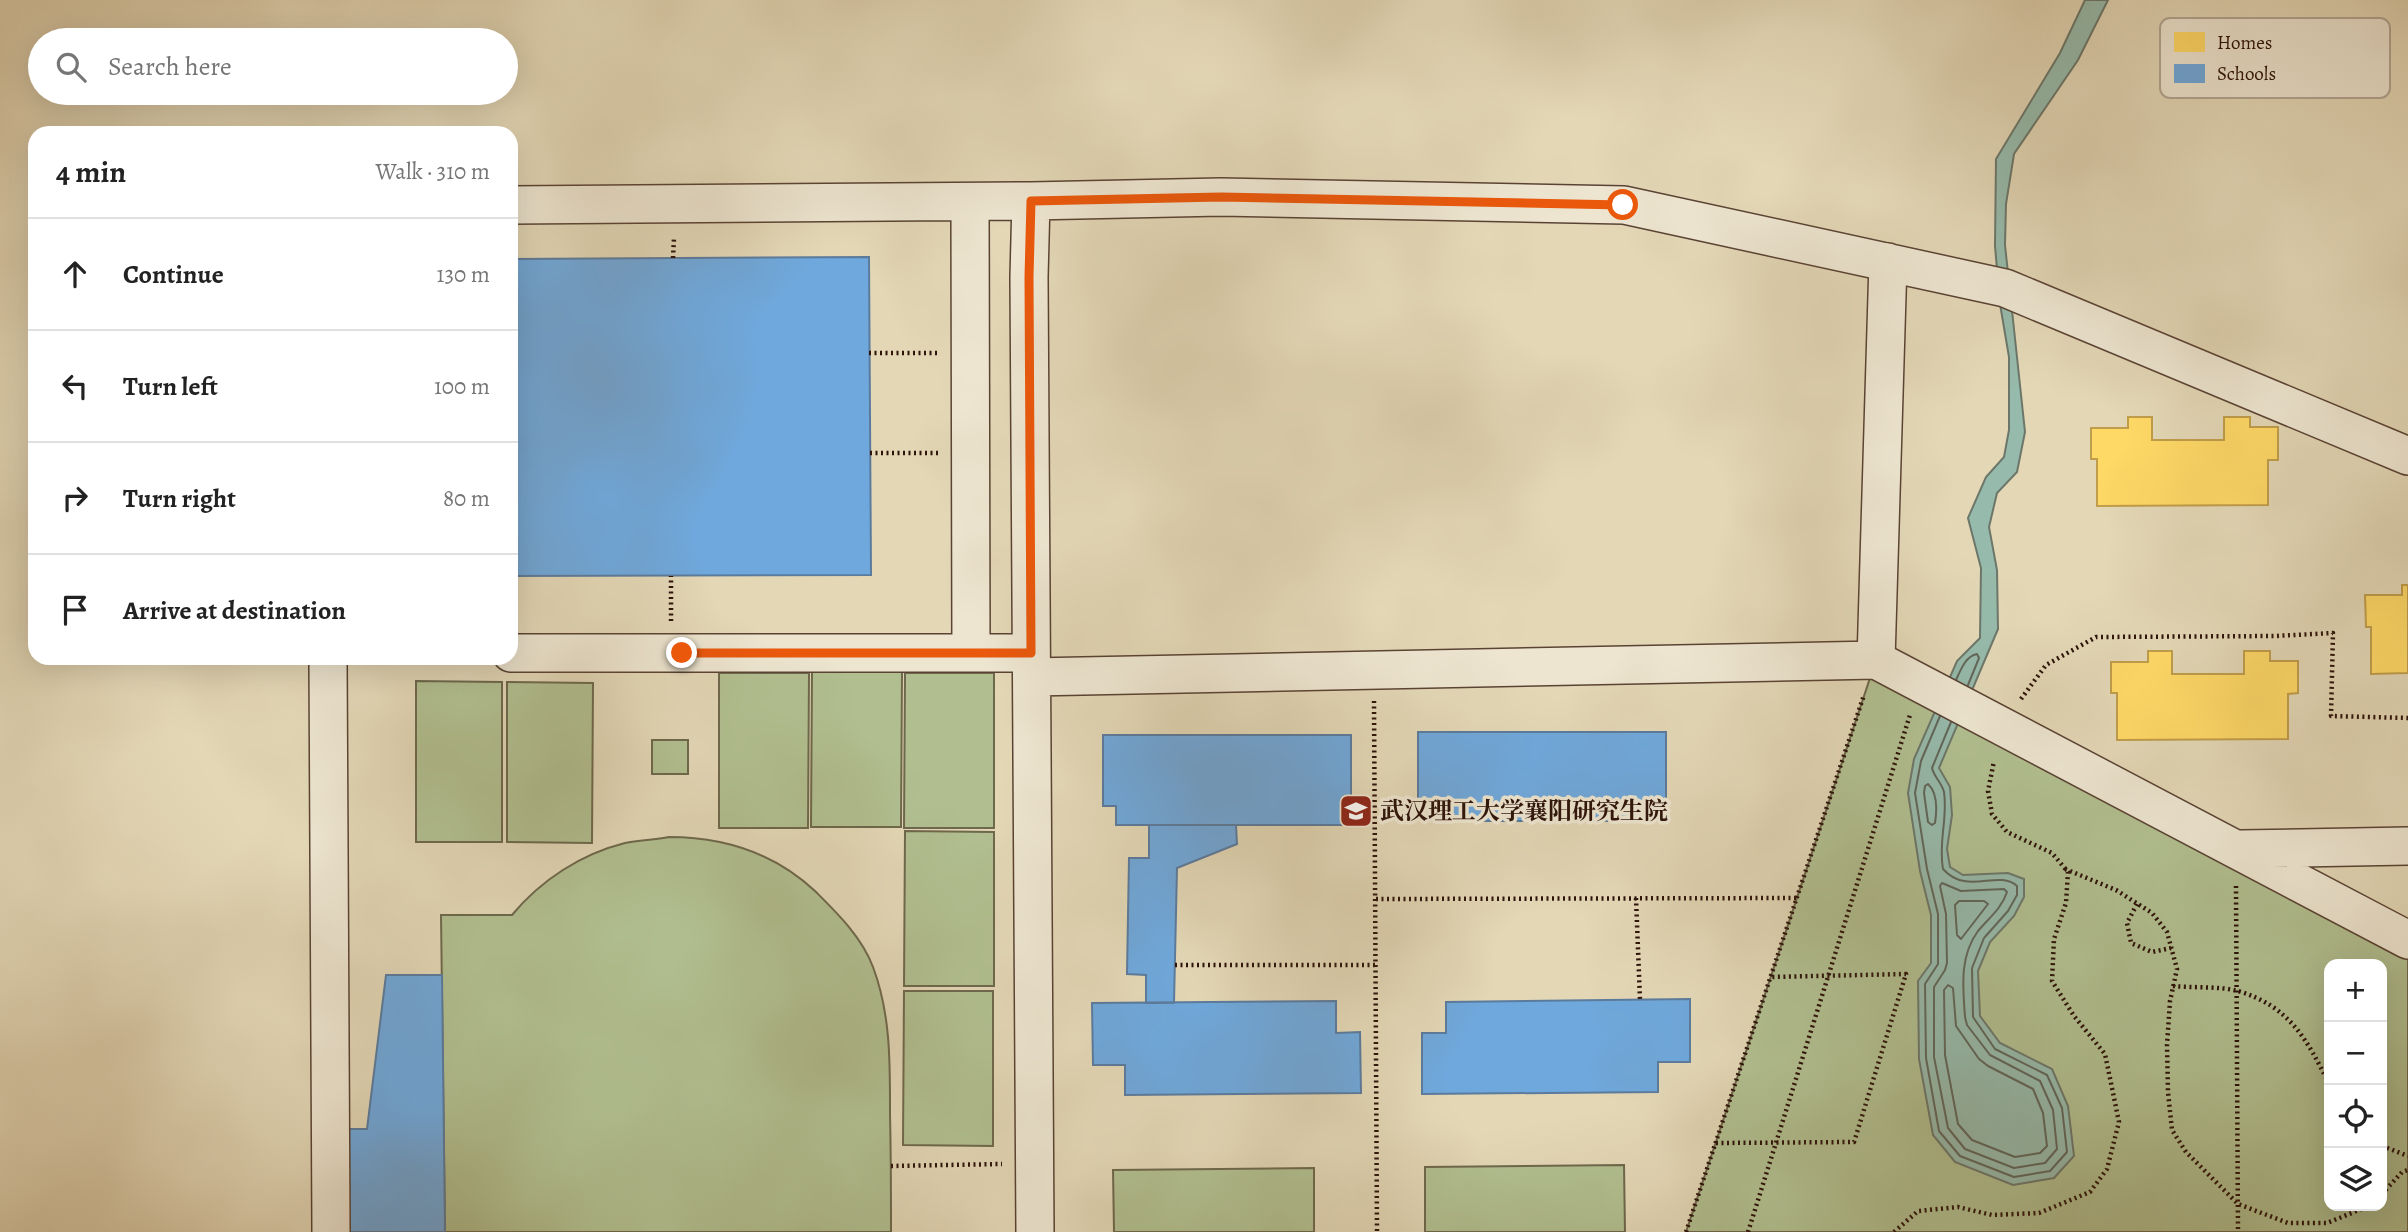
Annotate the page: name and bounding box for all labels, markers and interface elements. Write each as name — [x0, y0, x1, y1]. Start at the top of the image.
legend — [2160, 18, 2390, 98]
search box — [28, 28, 518, 105]
text: Homes — [2217, 30, 2272, 56]
icon: search — [52, 48, 90, 86]
text: Search here — [108, 49, 232, 84]
text: Schools — [2217, 61, 2276, 87]
text: 4 min — [56, 152, 126, 192]
text: Walk · 310 m — [376, 156, 490, 187]
route start — [1607, 189, 1638, 220]
icon: ahead — [56, 255, 94, 293]
text: Continue — [123, 257, 224, 292]
text: 130 m — [437, 259, 490, 290]
icon: left — [56, 367, 94, 405]
text: Turn left — [123, 369, 218, 404]
text: 100 m — [434, 371, 490, 402]
icon: right — [56, 479, 94, 517]
text: Turn right — [123, 481, 236, 516]
text: 80 m — [443, 483, 490, 514]
icon: arrive — [56, 591, 94, 629]
text: Arrive at destination — [123, 593, 346, 628]
route end — [666, 637, 697, 668]
school or university icon: 武汉理工大学襄阳研究生院 — [1337, 792, 1375, 830]
place label: 武汉理工大学襄阳研究生院 — [1380, 795, 1668, 827]
map controls — [2324, 959, 2387, 1211]
button: + — [2324, 959, 2387, 1022]
button: − — [2324, 1022, 2387, 1085]
button: locate — [2324, 1085, 2387, 1148]
button: layers — [2324, 1148, 2387, 1211]

